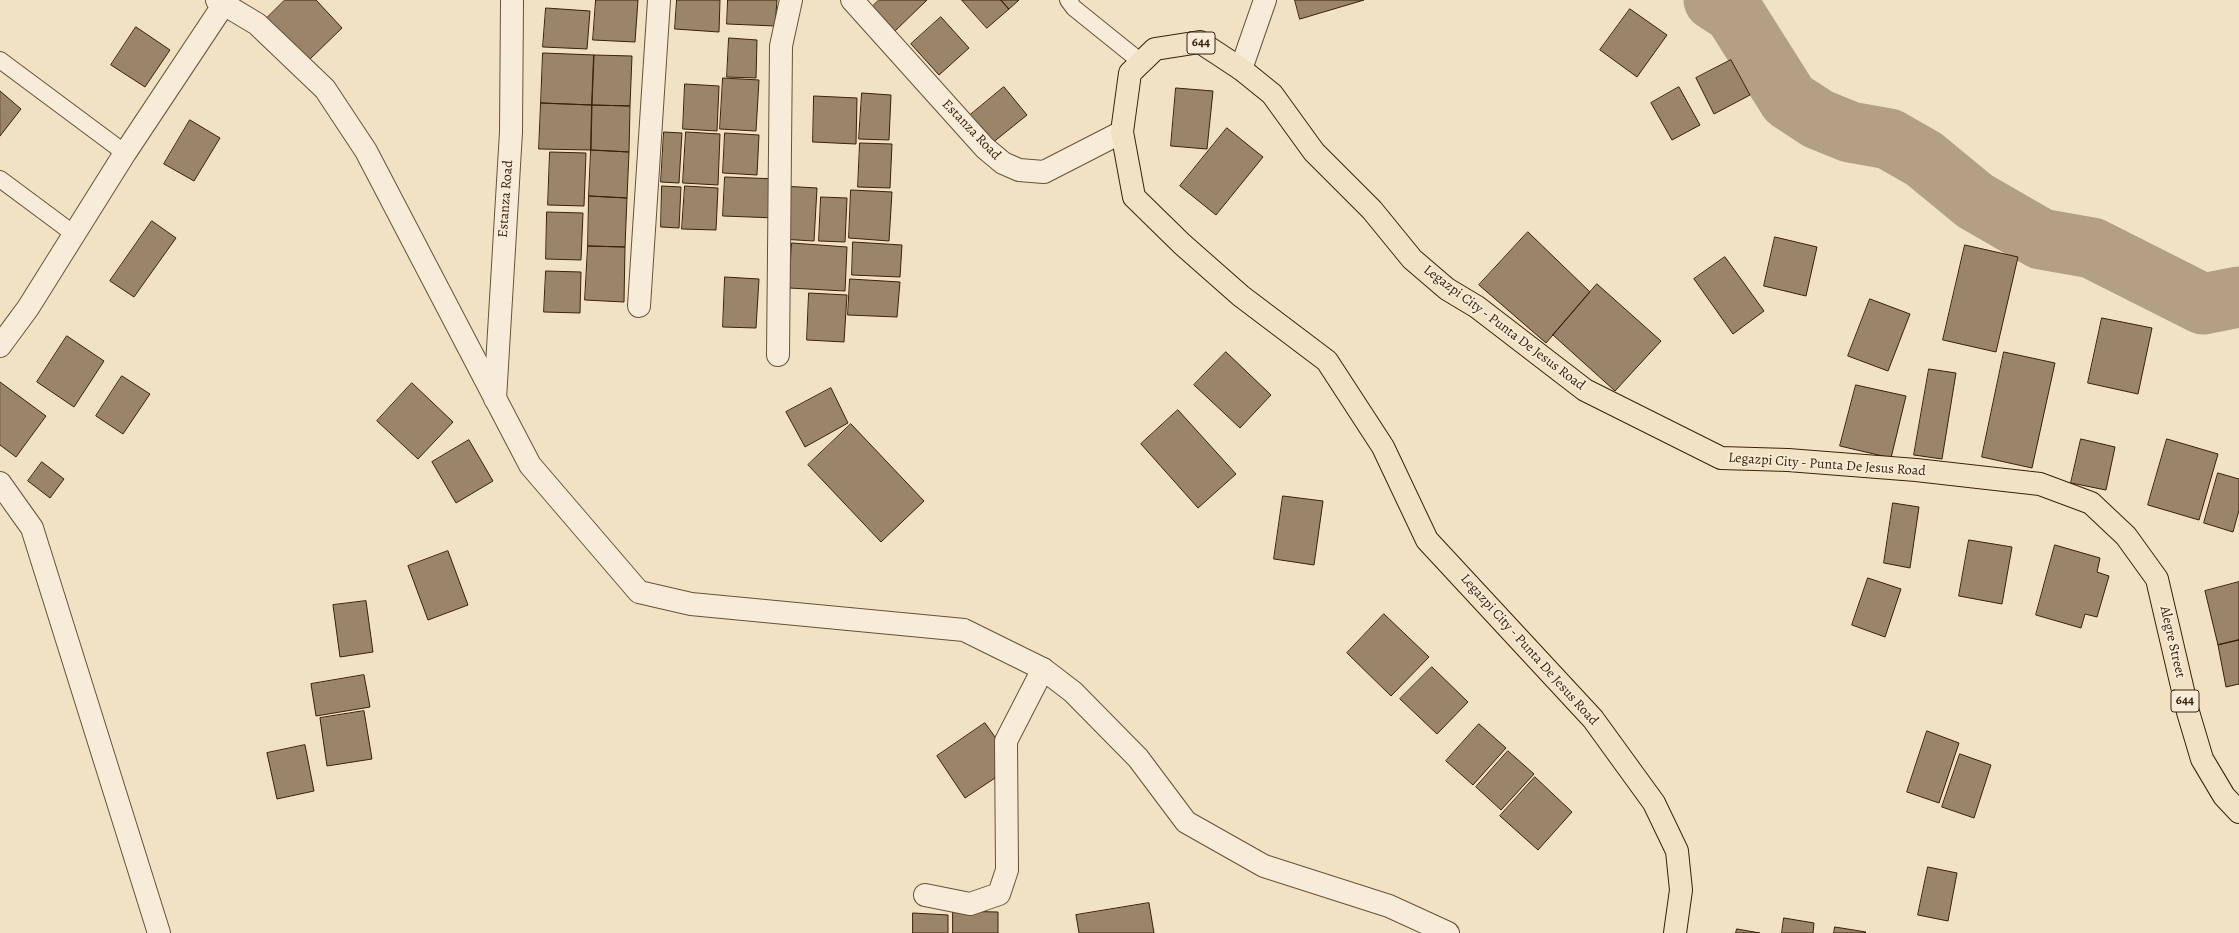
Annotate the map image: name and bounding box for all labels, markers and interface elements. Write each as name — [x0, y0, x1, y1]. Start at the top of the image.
road number: 644 — [1187, 32, 1215, 54]
street label: Estanza Road — [938, 96, 1004, 164]
street label: Estanza Road — [495, 160, 517, 238]
street label: Legazpi City - Punta De Jesus Road — [1420, 262, 1588, 394]
street label: Legazpi City - Punta De Jesus Road — [1728, 450, 1926, 480]
street label: Legazpi City - Punta De Jesus Road — [1456, 571, 1602, 729]
street label: Alegre Street — [2156, 604, 2188, 680]
road number: 644 — [2171, 690, 2199, 712]

